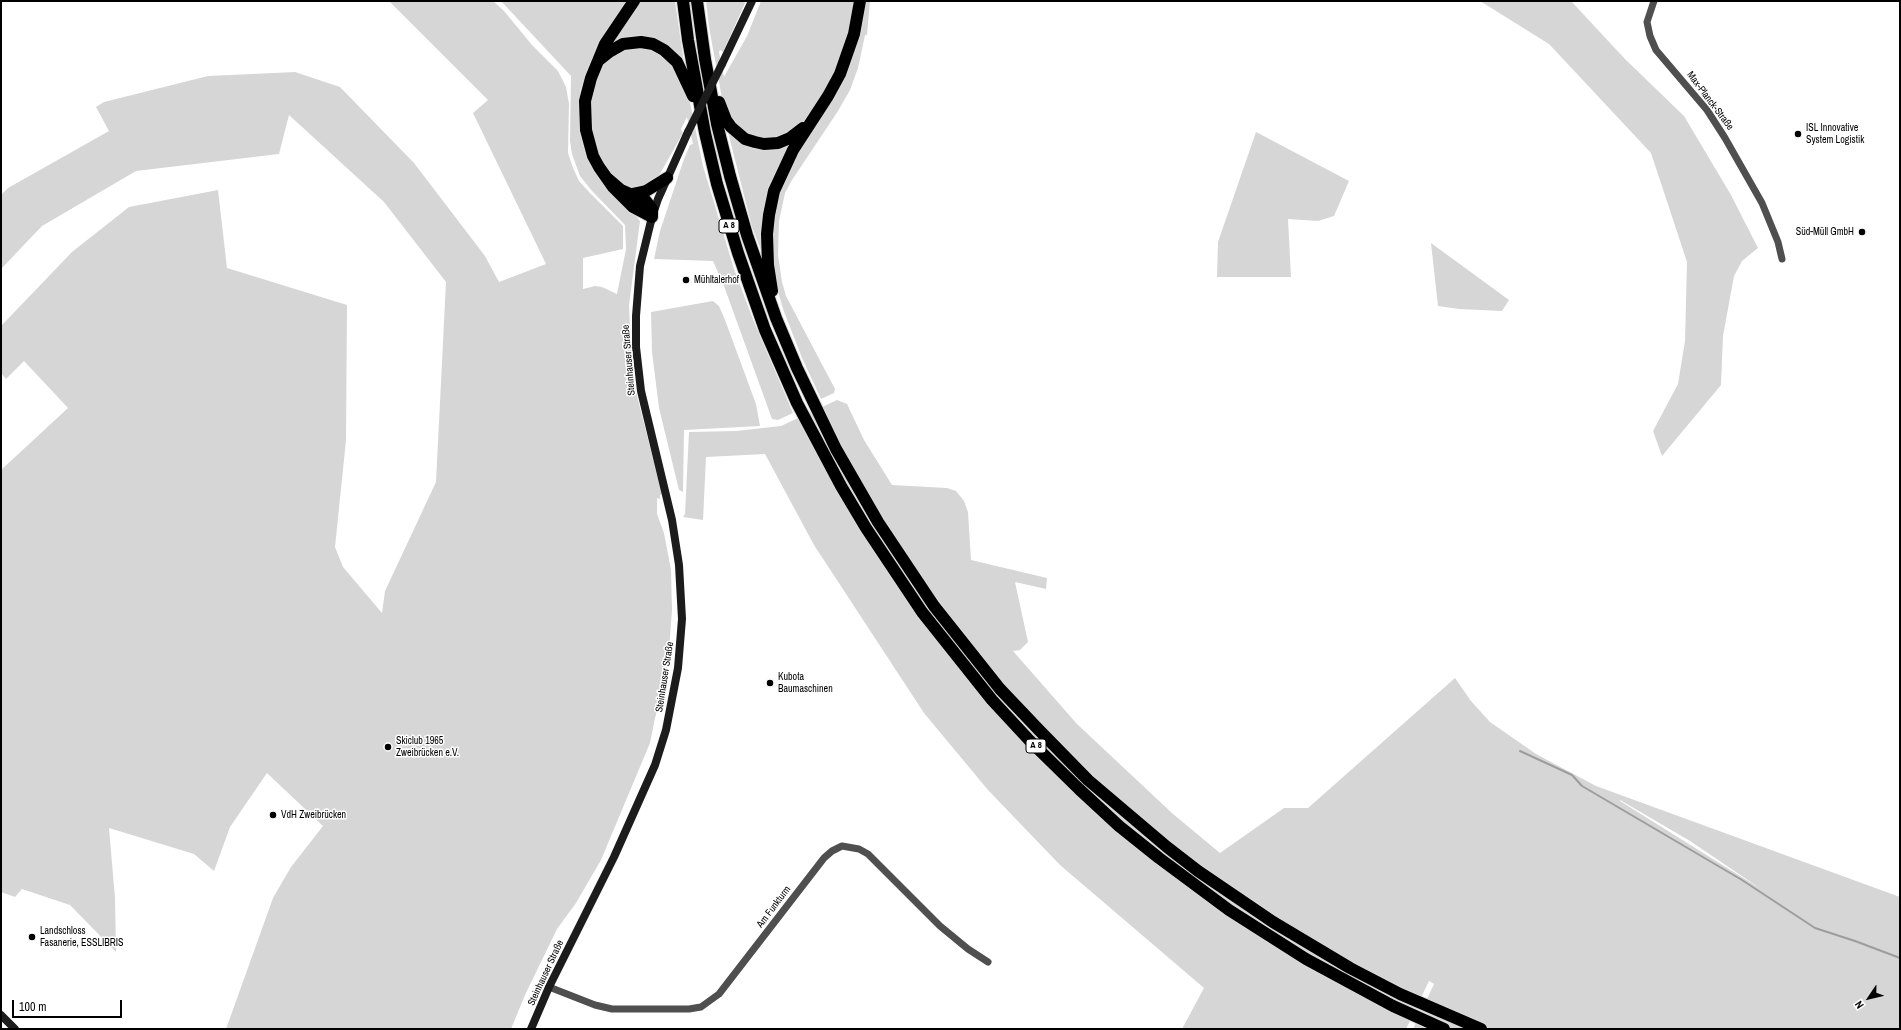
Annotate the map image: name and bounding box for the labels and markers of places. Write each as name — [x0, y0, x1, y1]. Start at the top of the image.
place label: ISL Innovative System Logistik — [1806, 122, 1864, 146]
marker: ISL Innovative System Logistik — [1793, 129, 1803, 139]
place label: Süd-Müll GmbH — [1796, 226, 1854, 238]
marker: Süd-Müll GmbH — [1857, 227, 1867, 237]
place label: Mühltalerhof — [694, 274, 739, 286]
marker: Mühltalerhof — [681, 275, 691, 285]
place label: Kubota Baumaschinen — [778, 671, 833, 694]
marker: Kubota Baumaschinen — [765, 678, 775, 688]
place label: Skiclub 1965 Zweibrücken e.V. — [396, 735, 459, 758]
marker: Skiclub 1965 Zweibrücken e.V. — [383, 742, 393, 752]
place label: VdH Zweibrücken — [281, 809, 346, 821]
marker: VdH Zweibrücken — [268, 810, 278, 820]
place label: Landschloss Fasanerie, ESSLIBRIS — [40, 925, 123, 948]
marker: Landschloss Fasanerie, ESSLIBRIS — [27, 932, 37, 942]

